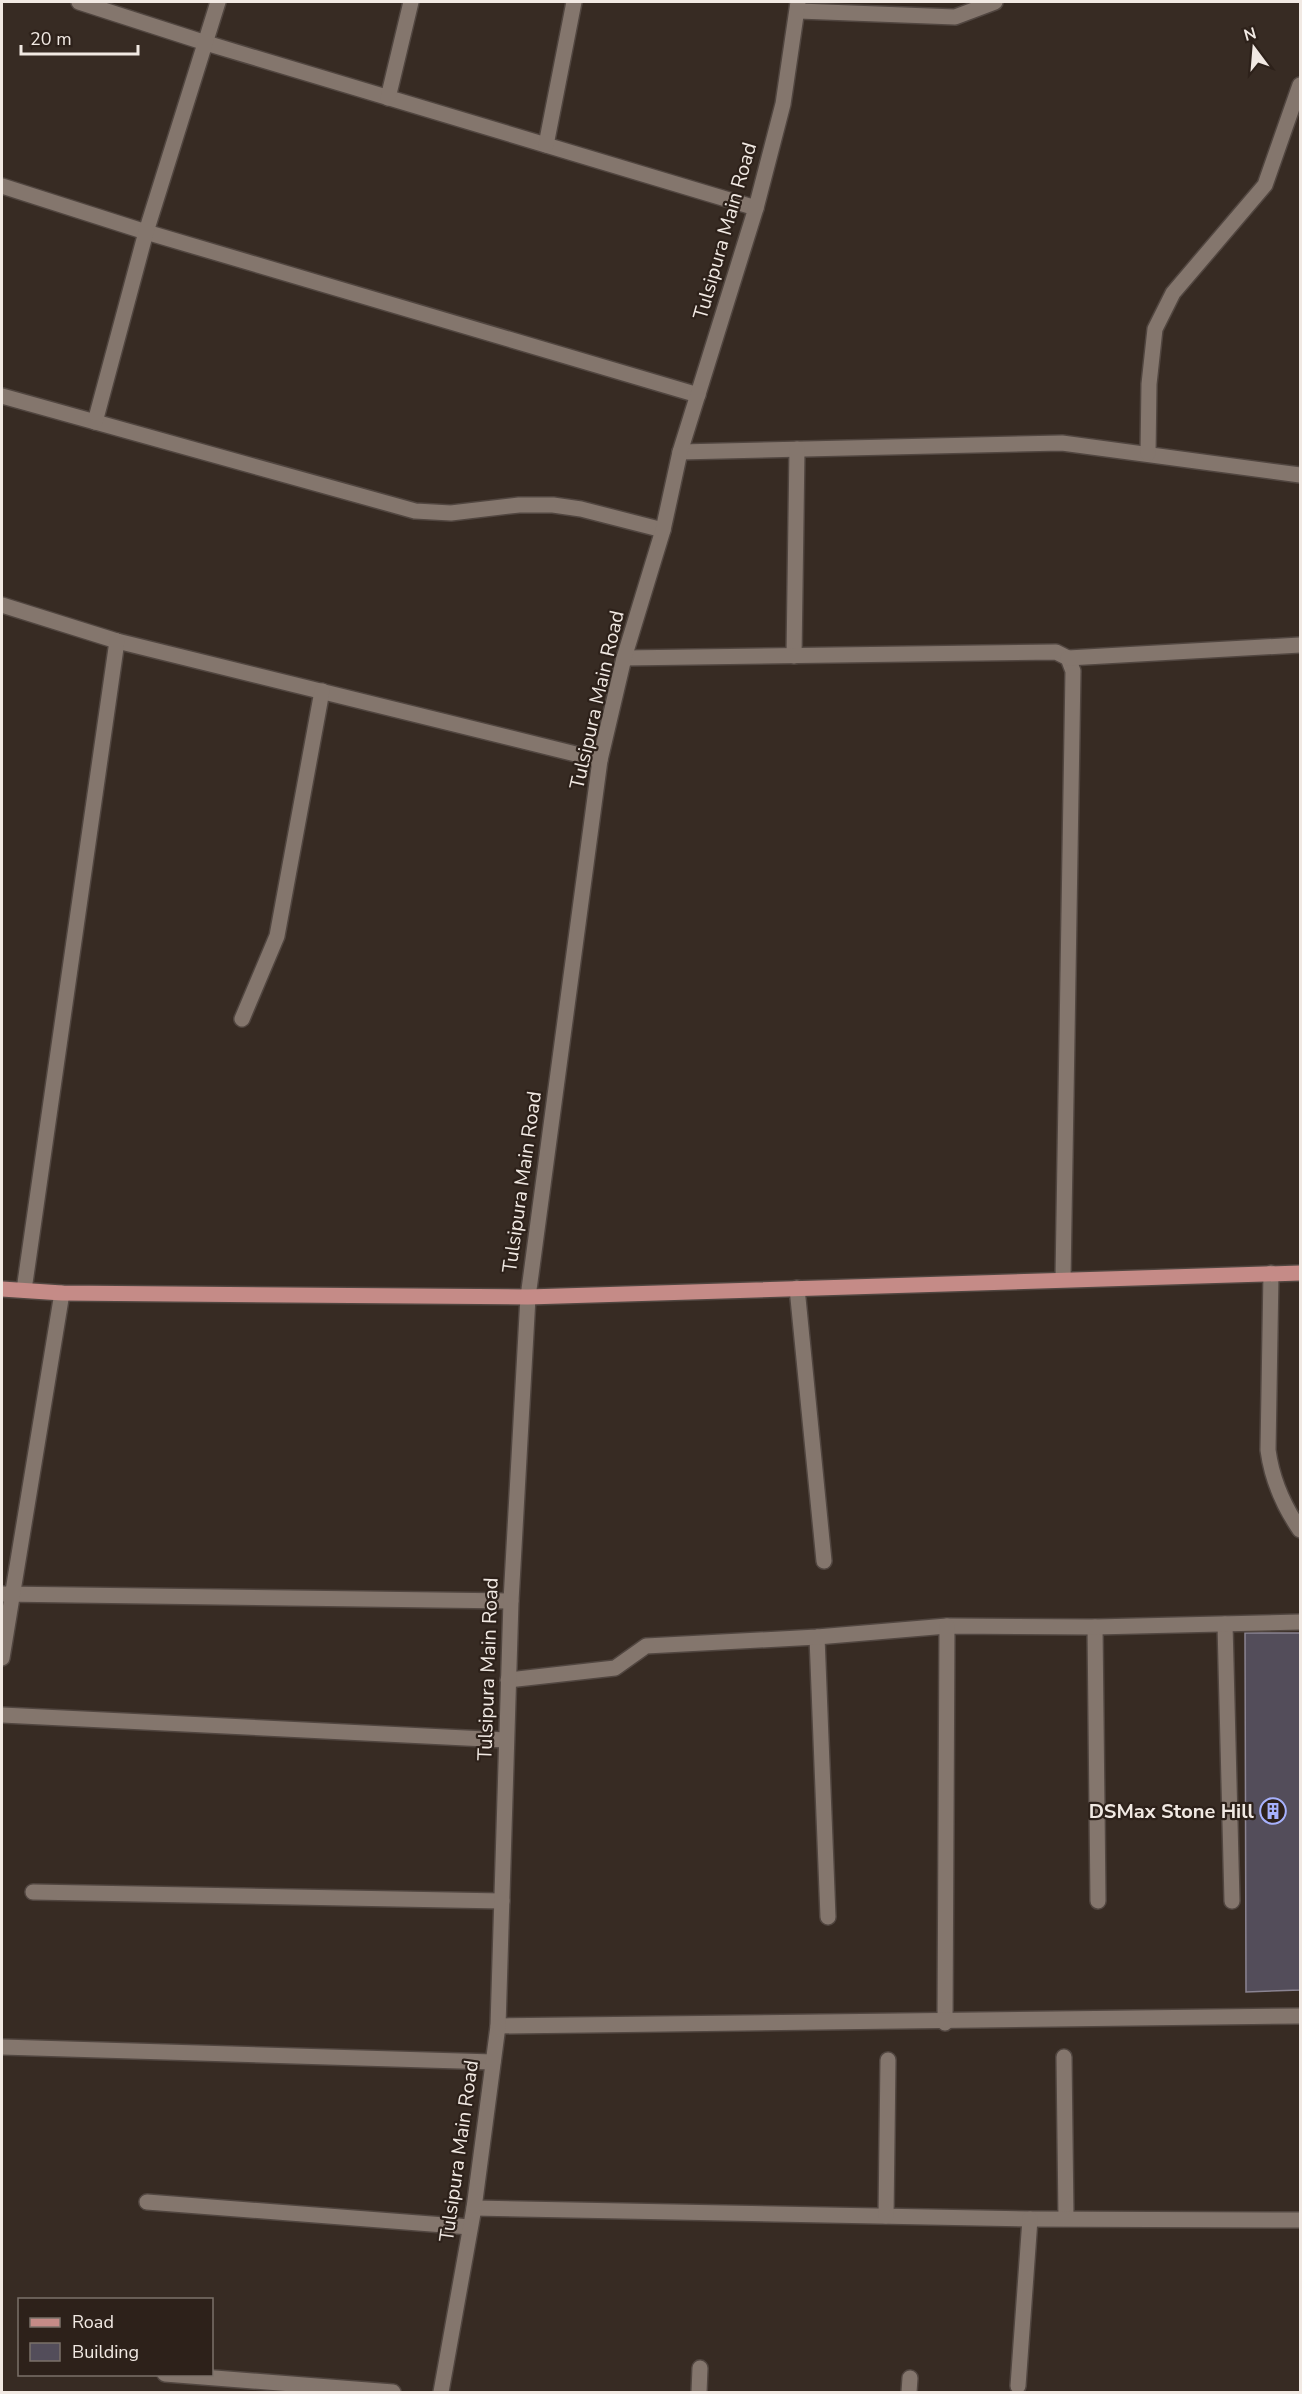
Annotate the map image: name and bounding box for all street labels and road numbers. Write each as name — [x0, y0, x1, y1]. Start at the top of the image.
street label: Tulsipura Main Road — [687, 139, 763, 323]
street label: Tulsipura Main Road — [563, 608, 631, 792]
street label: Tulsipura Main Road — [496, 1090, 548, 1274]
street label: Tulsipura Main Road — [471, 1577, 505, 1761]
street label: Tulsipura Main Road — [433, 2059, 485, 2243]

